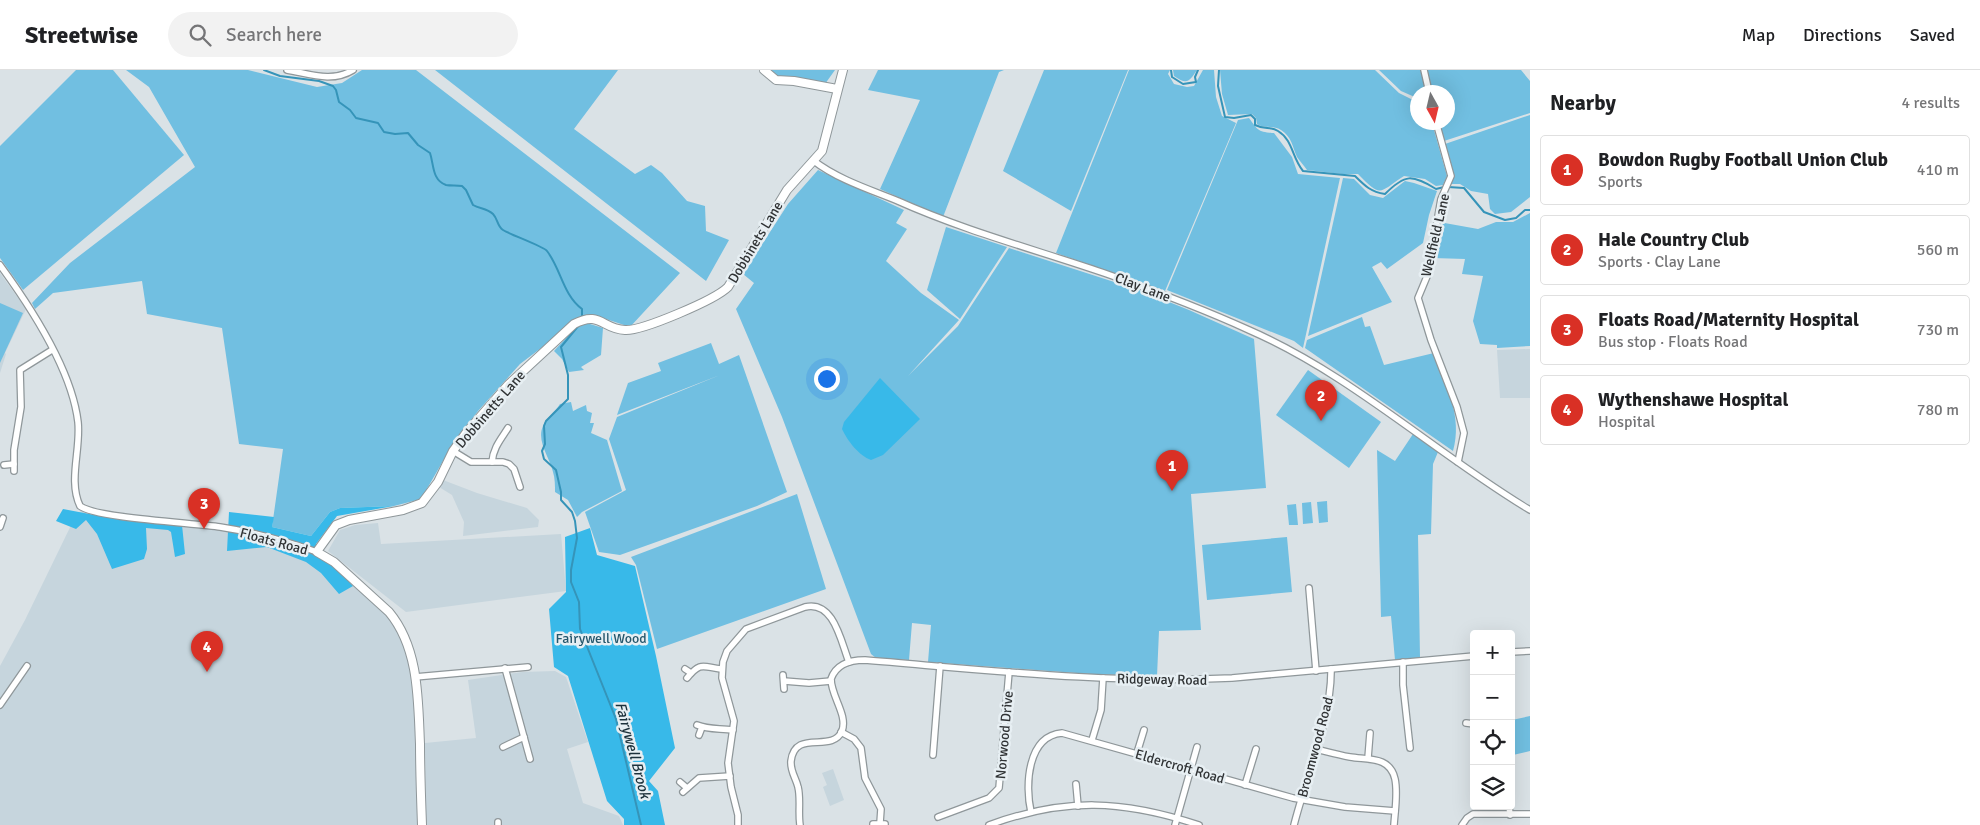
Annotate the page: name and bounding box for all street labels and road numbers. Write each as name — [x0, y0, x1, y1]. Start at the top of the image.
street label: Wellfield Lane — [1418, 192, 1453, 278]
street label: Dobbinets Lane — [724, 198, 787, 286]
street label: Clay Lane — [1113, 269, 1173, 306]
street label: Dobbinetts Lane — [452, 367, 529, 452]
street label: Floats Road — [238, 524, 310, 559]
street label: Ridgeway Road — [1117, 670, 1207, 689]
street label: Norwood Drive — [992, 690, 1017, 780]
street label: Broomwood Road — [1294, 695, 1337, 799]
street label: Eldercroft Road — [1133, 746, 1226, 787]

